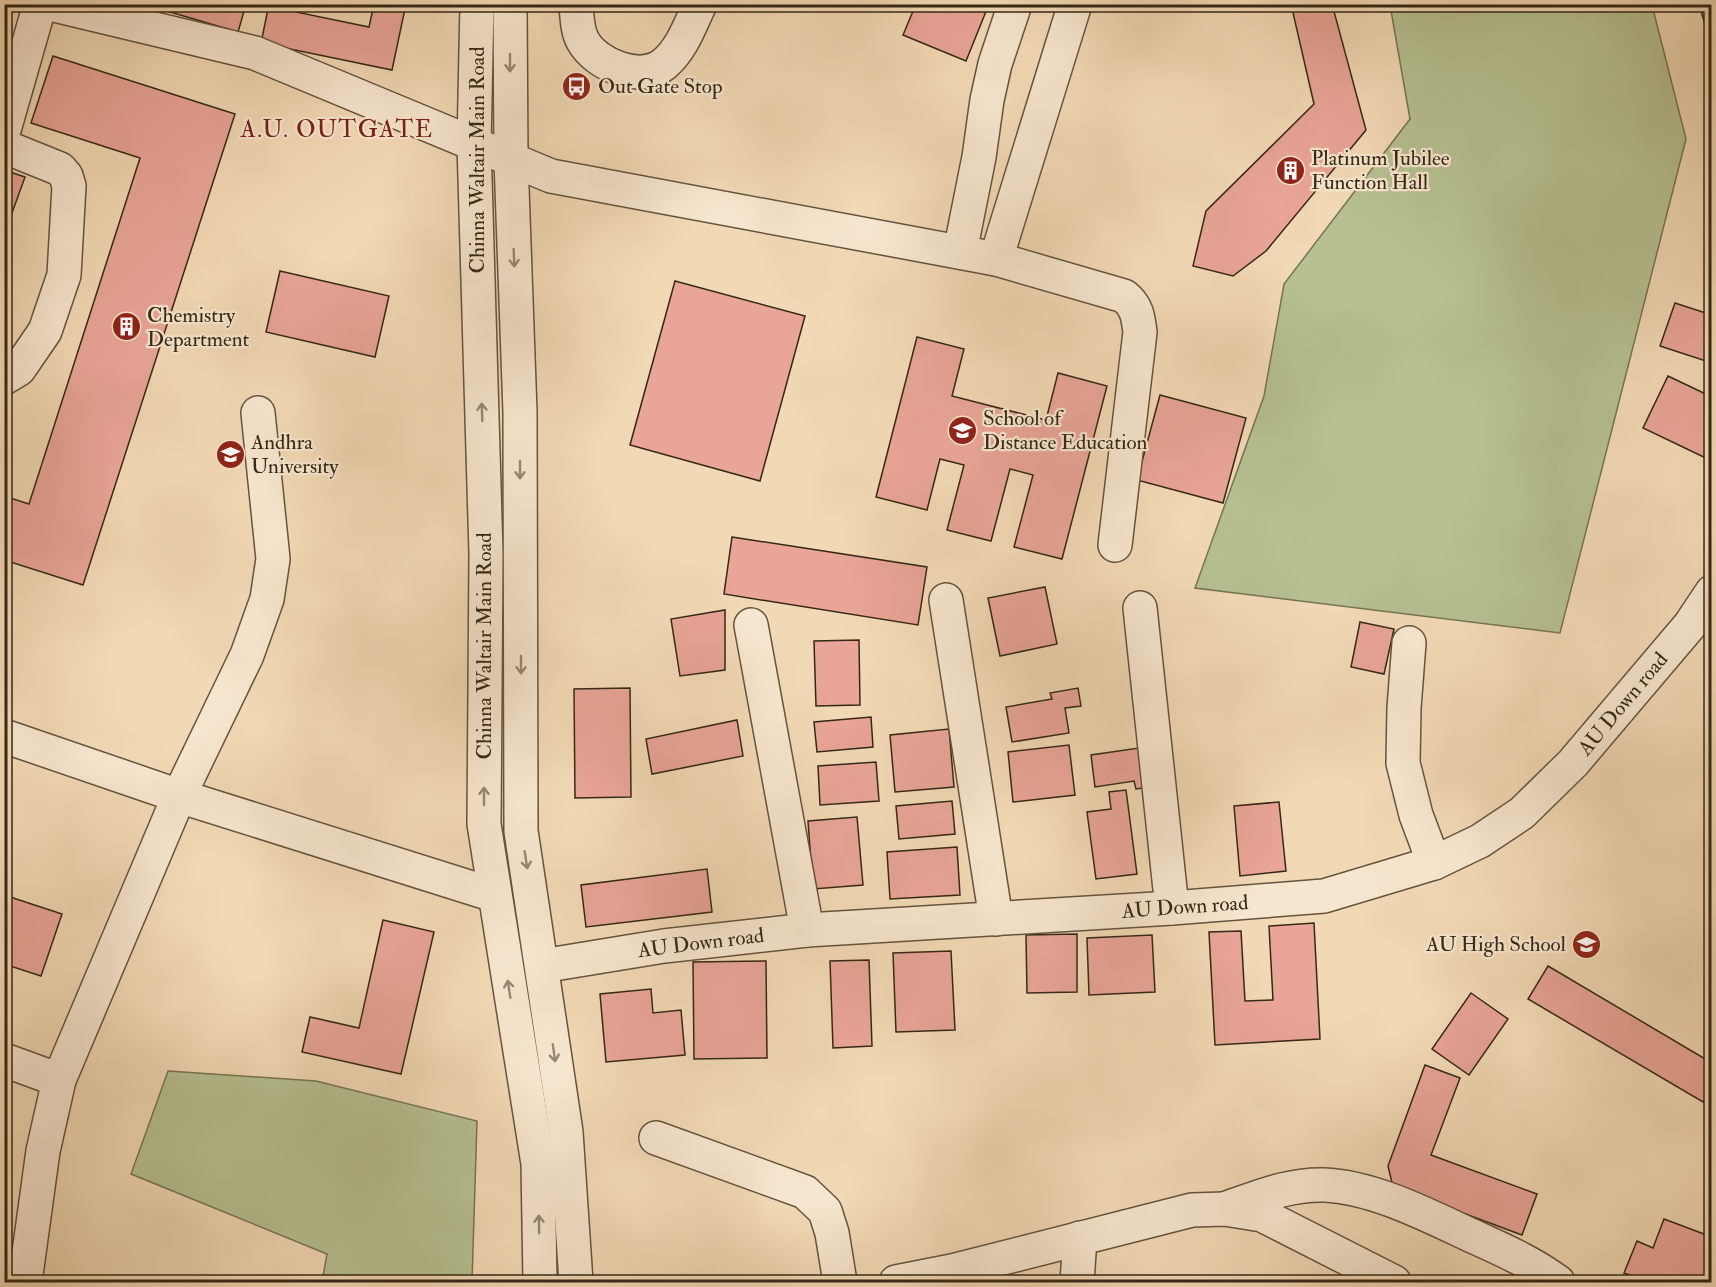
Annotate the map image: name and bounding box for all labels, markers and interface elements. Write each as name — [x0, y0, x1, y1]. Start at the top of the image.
street label: Chinna Waltair Main Road — [464, 46, 491, 273]
one-way arrow — [504, 52, 516, 72]
bus stop icon: Out Gate Stop — [561, 70, 593, 102]
place label: Out Gate Stop — [598, 73, 723, 100]
district label: A.U. OUTGATE — [240, 114, 433, 145]
place label: Platinum Jubilee Function Hall — [1311, 145, 1450, 196]
building icon: Platinum Jubilee Function Hall — [1274, 154, 1306, 186]
one-way arrow — [508, 247, 520, 267]
place label: Chemistry Department — [147, 302, 249, 353]
building icon: Chemistry Department — [110, 311, 142, 343]
one-way arrow — [476, 402, 487, 422]
place label: School of Distance Education — [983, 405, 1148, 456]
school or university icon: School of Distance Education — [946, 414, 978, 446]
place label: Andhra University — [250, 429, 339, 480]
school or university icon: Andhra University — [214, 438, 246, 470]
one-way arrow — [514, 460, 526, 480]
street label: Chinna Waltair Main Road — [471, 532, 498, 759]
street label: AU Down road — [1571, 646, 1675, 762]
one-way arrow — [515, 655, 527, 675]
one-way arrow — [478, 787, 490, 807]
one-way arrow — [520, 849, 531, 869]
street label: AU Down road — [1120, 889, 1250, 925]
street label: AU Down road — [635, 922, 766, 964]
school or university icon: AU High School — [1571, 928, 1603, 960]
place label: AU High School — [1425, 931, 1567, 958]
one-way arrow — [504, 980, 515, 1000]
one-way arrow — [549, 1042, 560, 1062]
one-way arrow — [533, 1215, 545, 1235]

